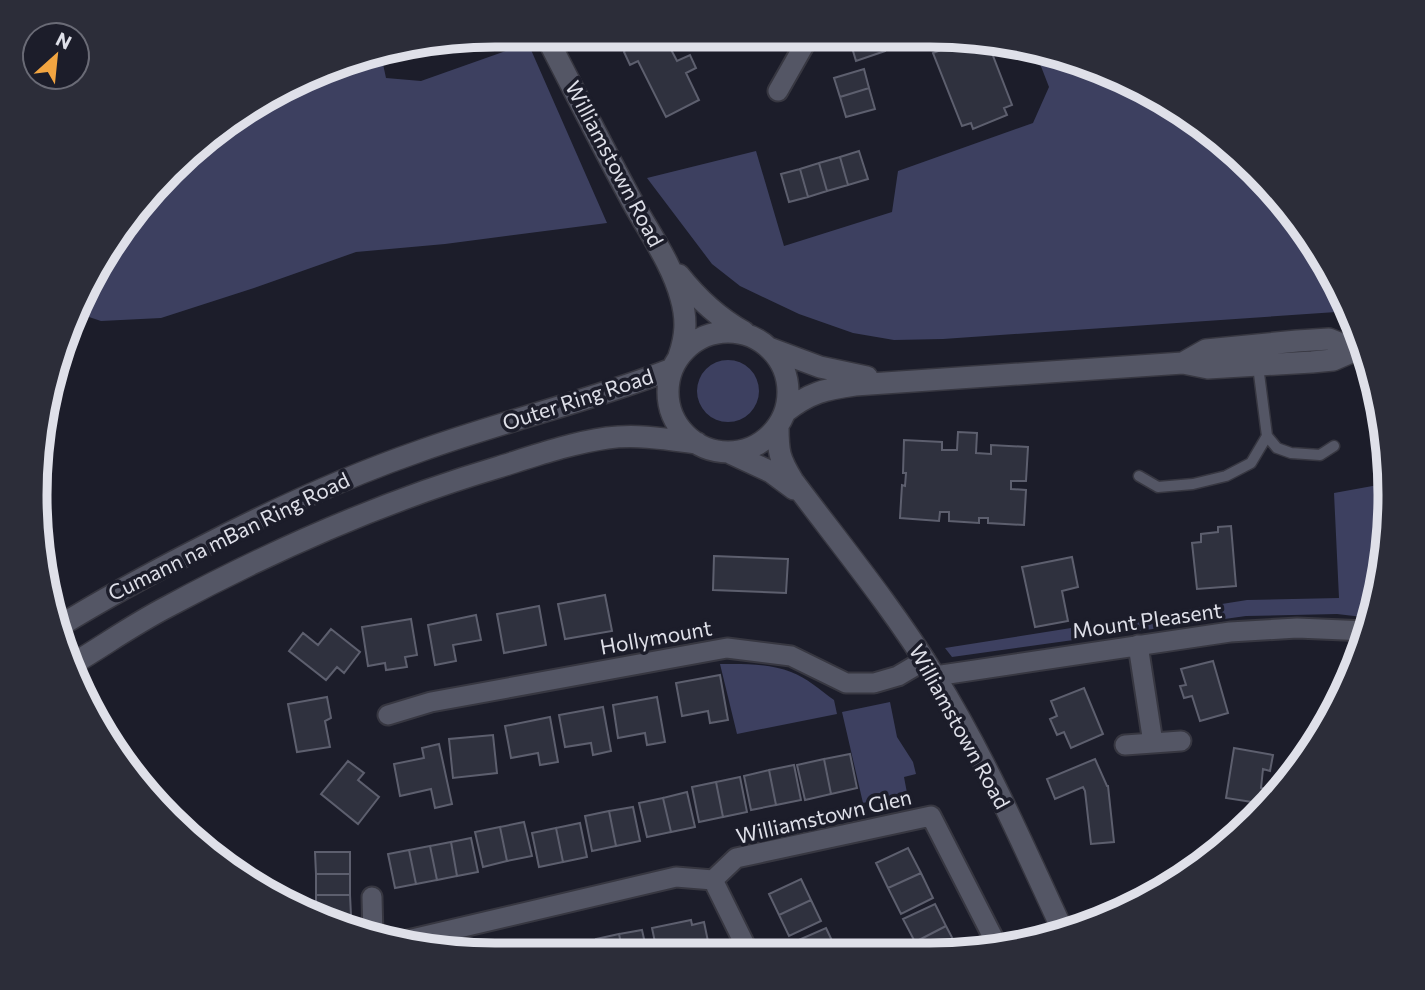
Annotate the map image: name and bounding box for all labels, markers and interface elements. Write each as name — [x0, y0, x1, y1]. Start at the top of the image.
north arrow — [21, 21, 91, 91]
text: N — [52, 27, 76, 54]
street label: Williamstown Road — [561, 76, 670, 250]
street label: Outer Ring Road — [499, 362, 656, 435]
street label: Cumann na mBan Ring Road — [104, 466, 353, 605]
street label: Mount Pleasent — [1070, 597, 1223, 642]
street label: Hollymount — [598, 614, 714, 659]
street label: Williamstown Road — [905, 640, 1016, 813]
street label: Williamstown Glen — [734, 783, 914, 848]

